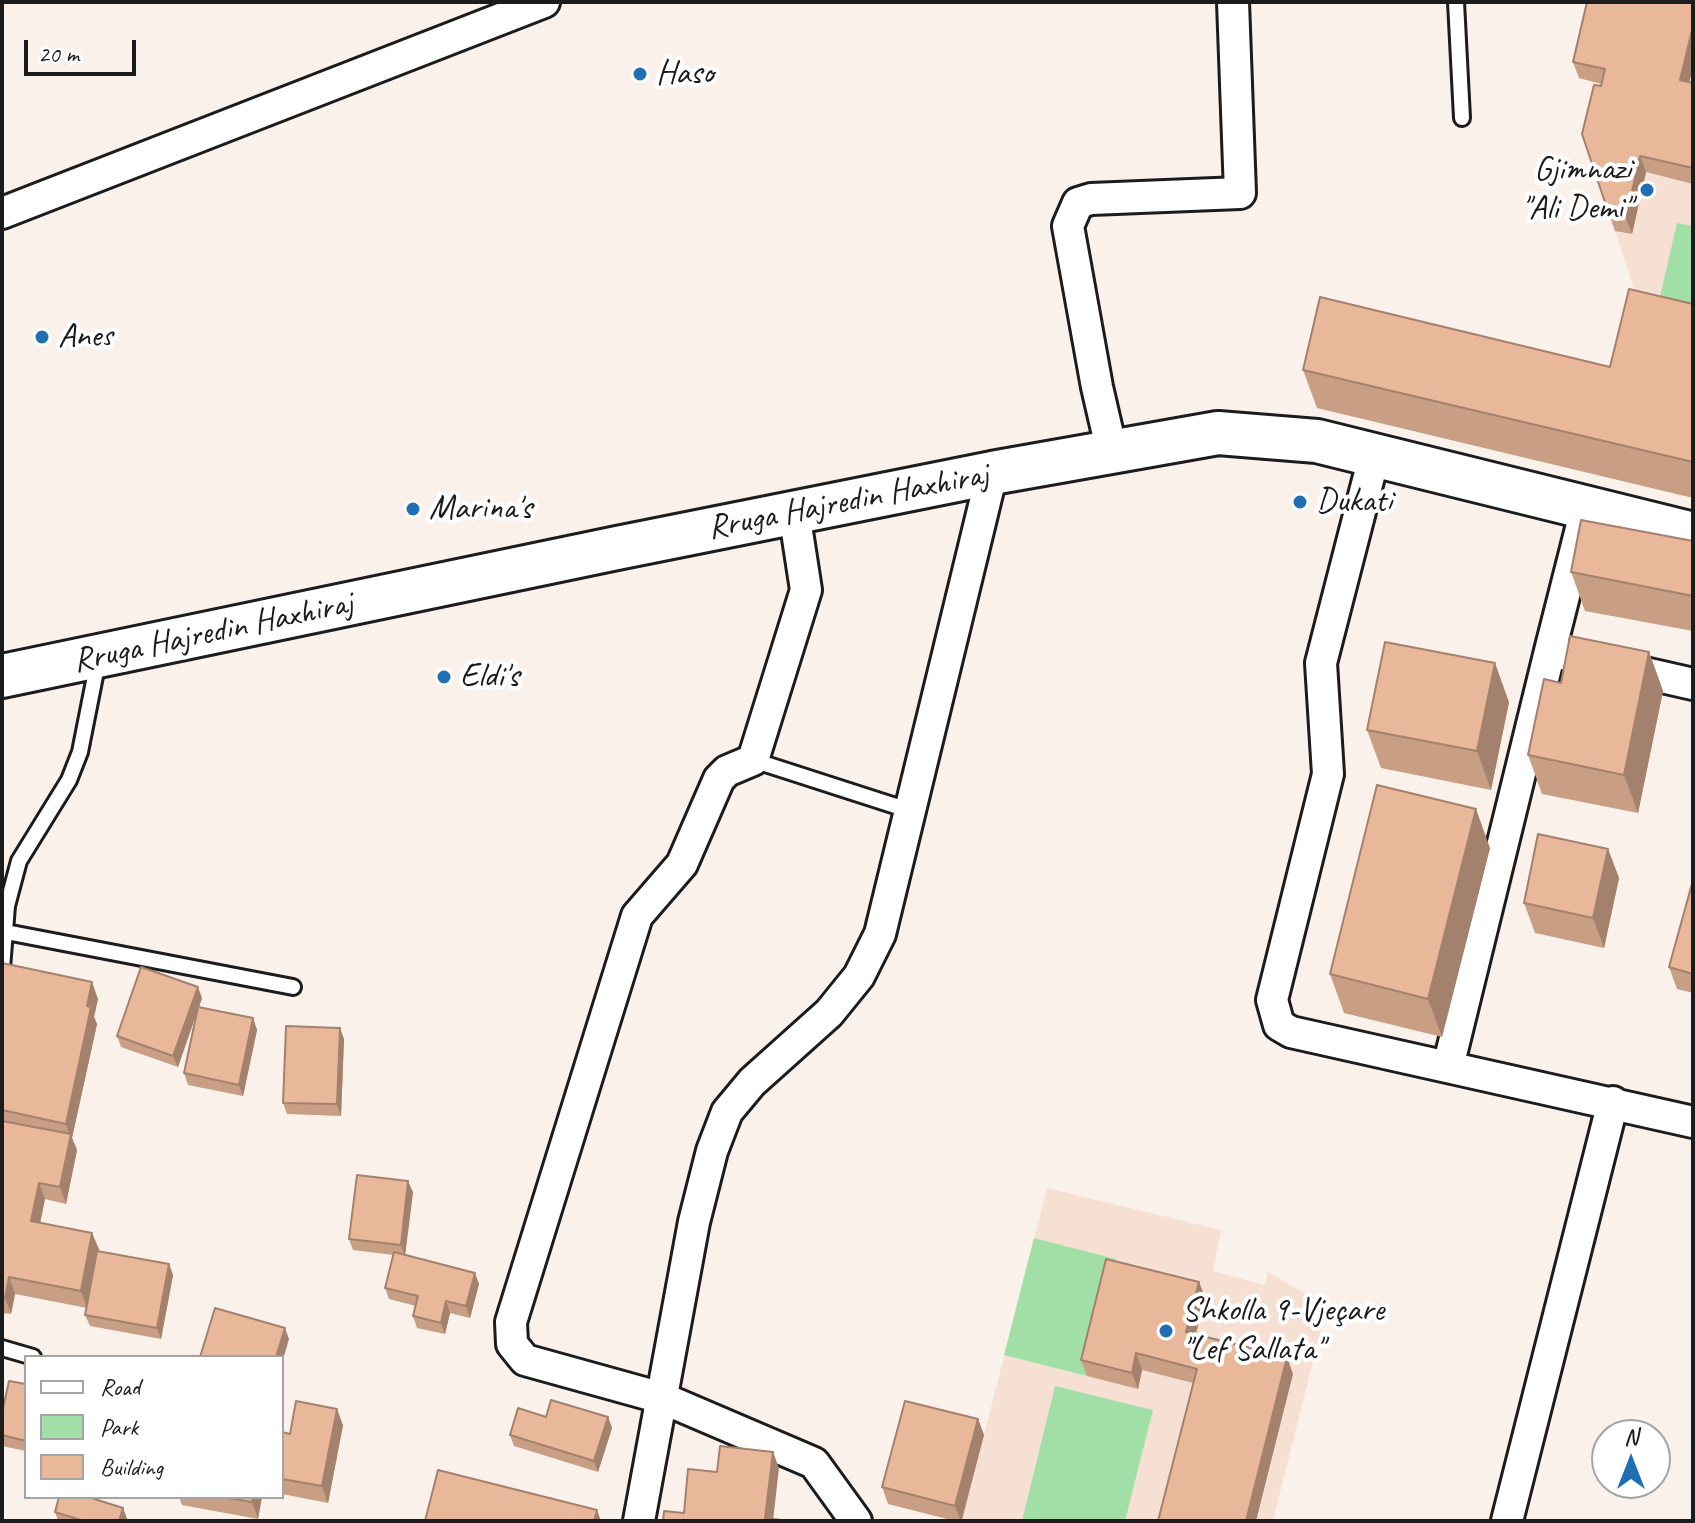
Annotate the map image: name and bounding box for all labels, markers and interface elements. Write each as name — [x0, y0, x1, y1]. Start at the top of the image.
scale bar — [28, 24, 140, 74]
text: 20 m — [38, 39, 79, 69]
place label: Haso — [656, 54, 714, 94]
marker: Haso — [631, 65, 649, 83]
place label: Gjimnazi "Ali Demi" — [1521, 150, 1631, 230]
marker: Gjimnazi "Ali Demi" — [1638, 181, 1656, 199]
place label: Anes — [58, 317, 113, 357]
marker: Anes — [33, 328, 51, 346]
street label: Rruga Hajredin Haxhiraj — [704, 455, 992, 549]
place label: Dukati — [1316, 482, 1392, 522]
place label: Marina's — [429, 489, 532, 529]
marker: Dukati — [1291, 493, 1309, 511]
marker: Marina's — [404, 500, 422, 518]
street label: Rruga Hajredin Haxhiraj — [70, 583, 356, 683]
place label: Eldi's — [460, 657, 519, 697]
marker: Eldi's — [435, 668, 453, 686]
place label: Shkolla 9-Vjeçare "Lef Sallata" — [1182, 1291, 1384, 1370]
marker: Shkolla 9-Vjeçare "Lef Sallata" — [1157, 1322, 1175, 1340]
legend — [24, 1355, 284, 1499]
text: Road — [100, 1372, 140, 1402]
text: Park — [100, 1412, 138, 1442]
north arrow — [1591, 1419, 1671, 1499]
text: N — [1624, 1423, 1638, 1451]
text: Building — [100, 1452, 163, 1482]

